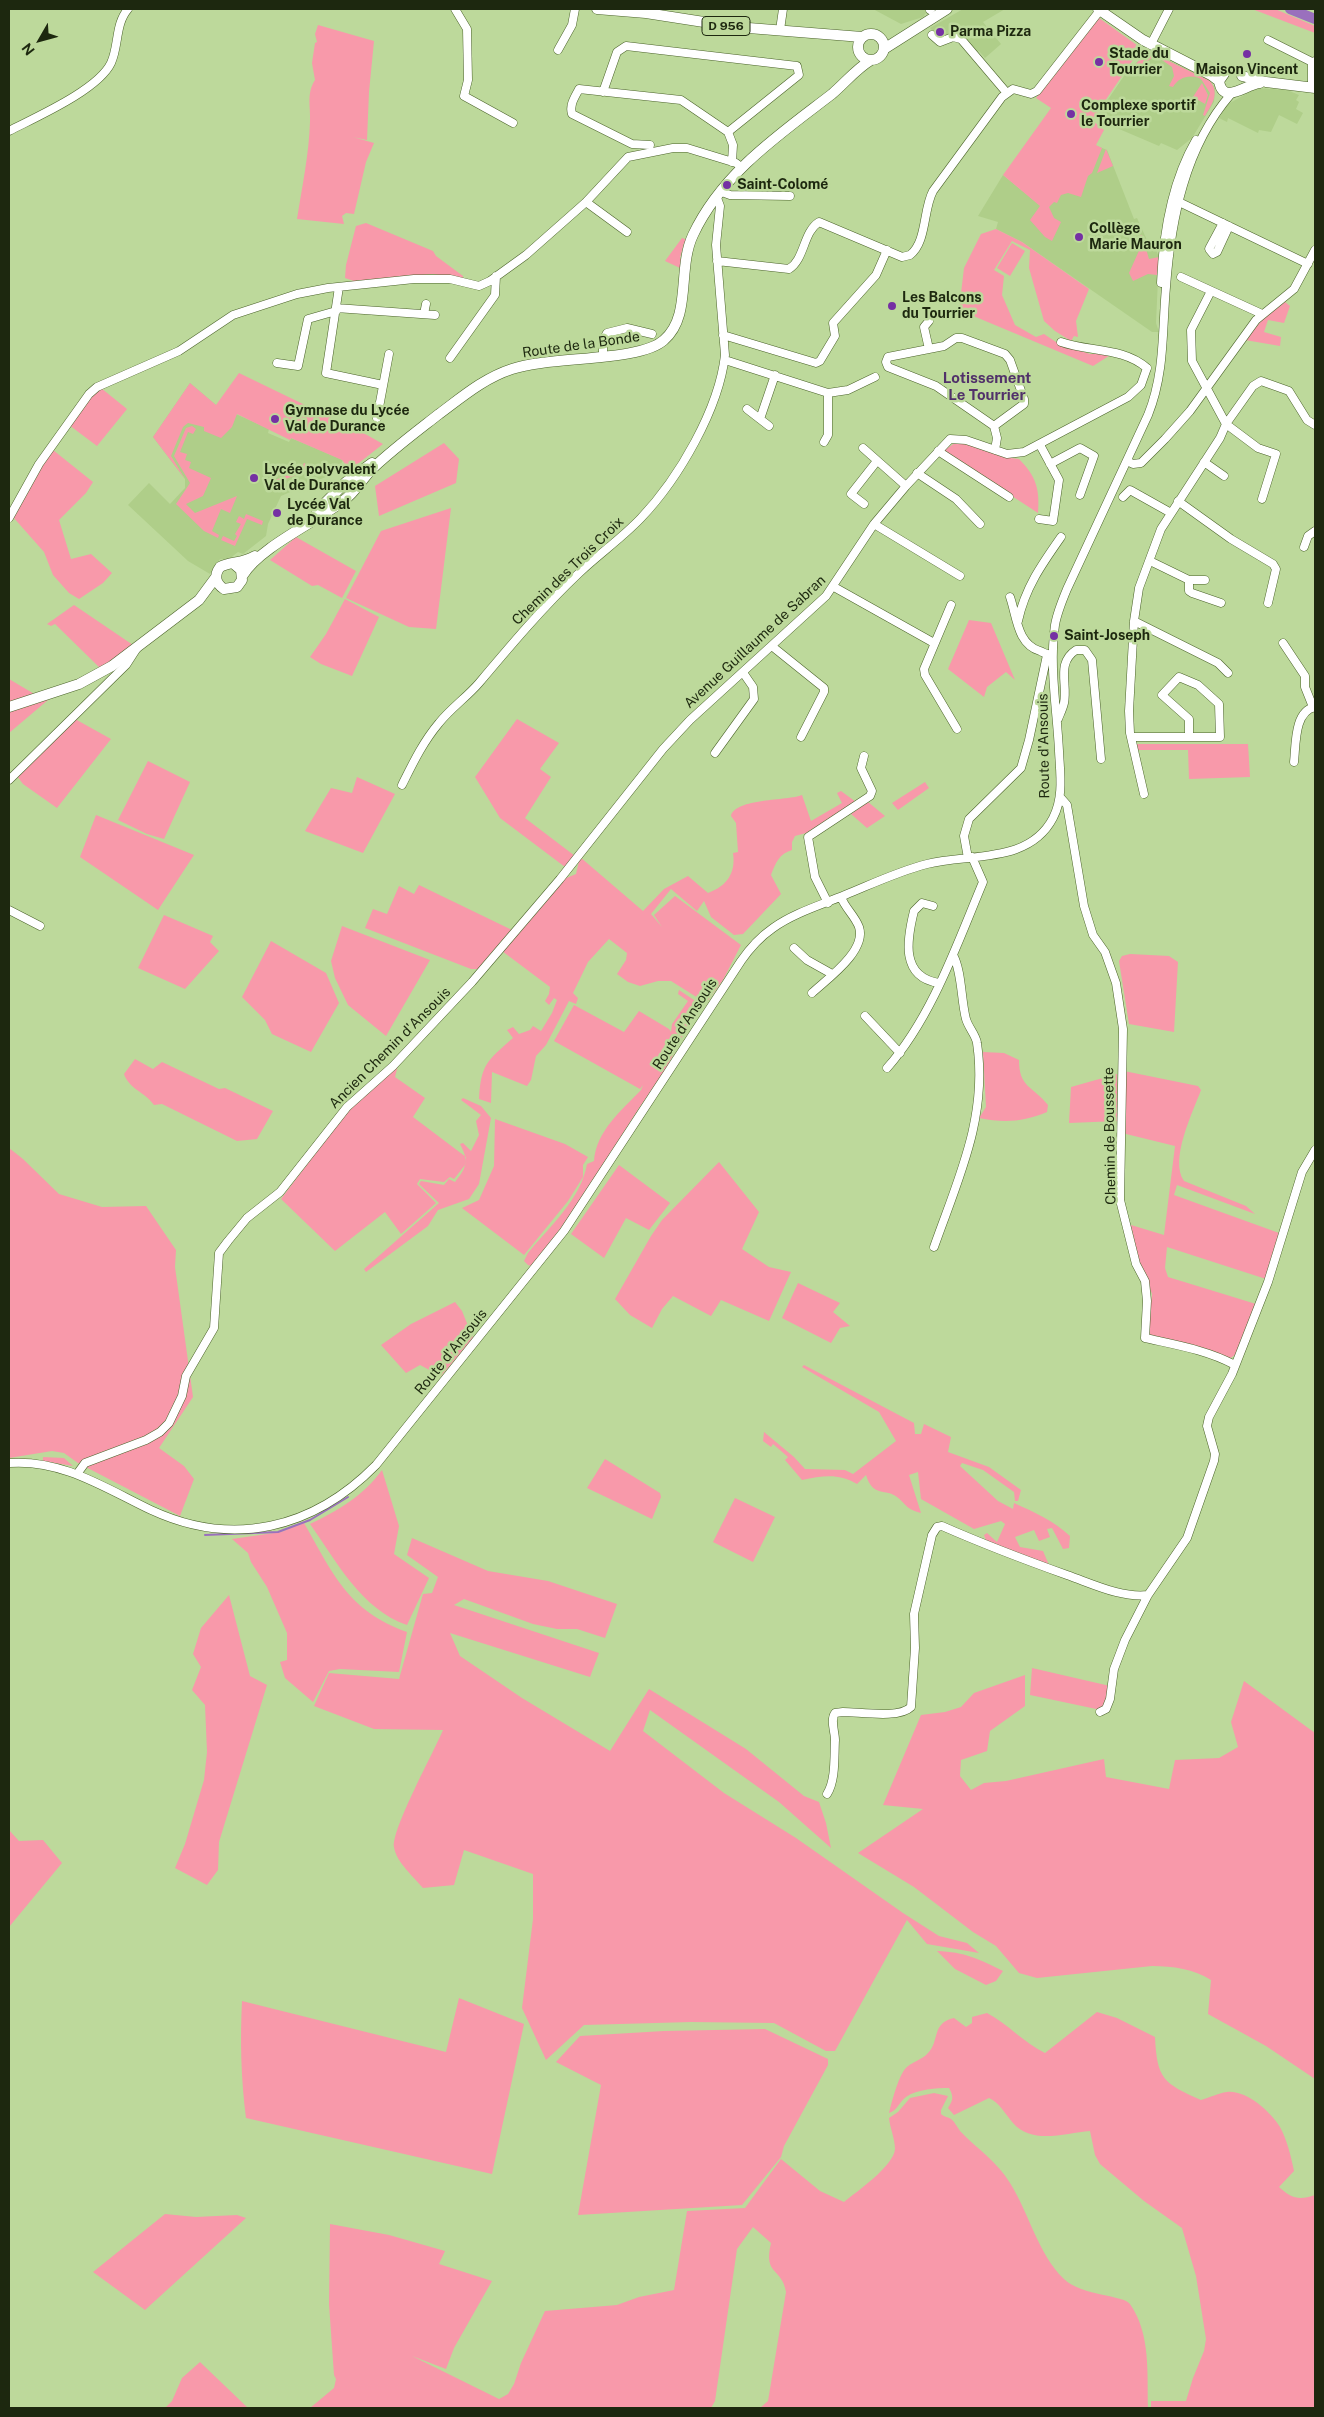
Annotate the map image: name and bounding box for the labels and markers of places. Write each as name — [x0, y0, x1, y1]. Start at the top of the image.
place label: Parma Pizza — [950, 24, 1031, 40]
marker: Parma Pizza — [934, 26, 946, 38]
place label: Stade du Tourrier — [1109, 46, 1169, 78]
marker: Maison Vincent — [1241, 48, 1253, 60]
marker: Stade du Tourrier — [1093, 56, 1105, 68]
place label: Maison Vincent — [1196, 62, 1298, 78]
place label: Complexe sportif le Tourrier — [1081, 98, 1196, 130]
marker: Complexe sportif le Tourrier — [1065, 108, 1077, 120]
place label: Saint-Colomé — [737, 177, 828, 193]
marker: Saint-Colomé — [721, 179, 733, 191]
place label: Collège Marie Mauron — [1089, 221, 1182, 253]
marker: Collège Marie Mauron — [1073, 231, 1085, 243]
place label: Les Balcons du Tourrier — [902, 290, 982, 322]
marker: Les Balcons du Tourrier — [886, 300, 898, 312]
place label: Gymnase du Lycée Val de Durance — [285, 403, 410, 436]
marker: Gymnase du Lycée Val de Durance — [269, 413, 281, 425]
place label: Lycée polyvalent Val de Durance — [264, 462, 376, 494]
marker: Lycée polyvalent Val de Durance — [248, 472, 260, 484]
place label: Lycée Val de Durance — [287, 497, 363, 530]
marker: Lycée Val de Durance — [271, 507, 283, 519]
place label: Saint-Joseph — [1064, 628, 1150, 644]
marker: Saint-Joseph — [1048, 630, 1060, 642]

